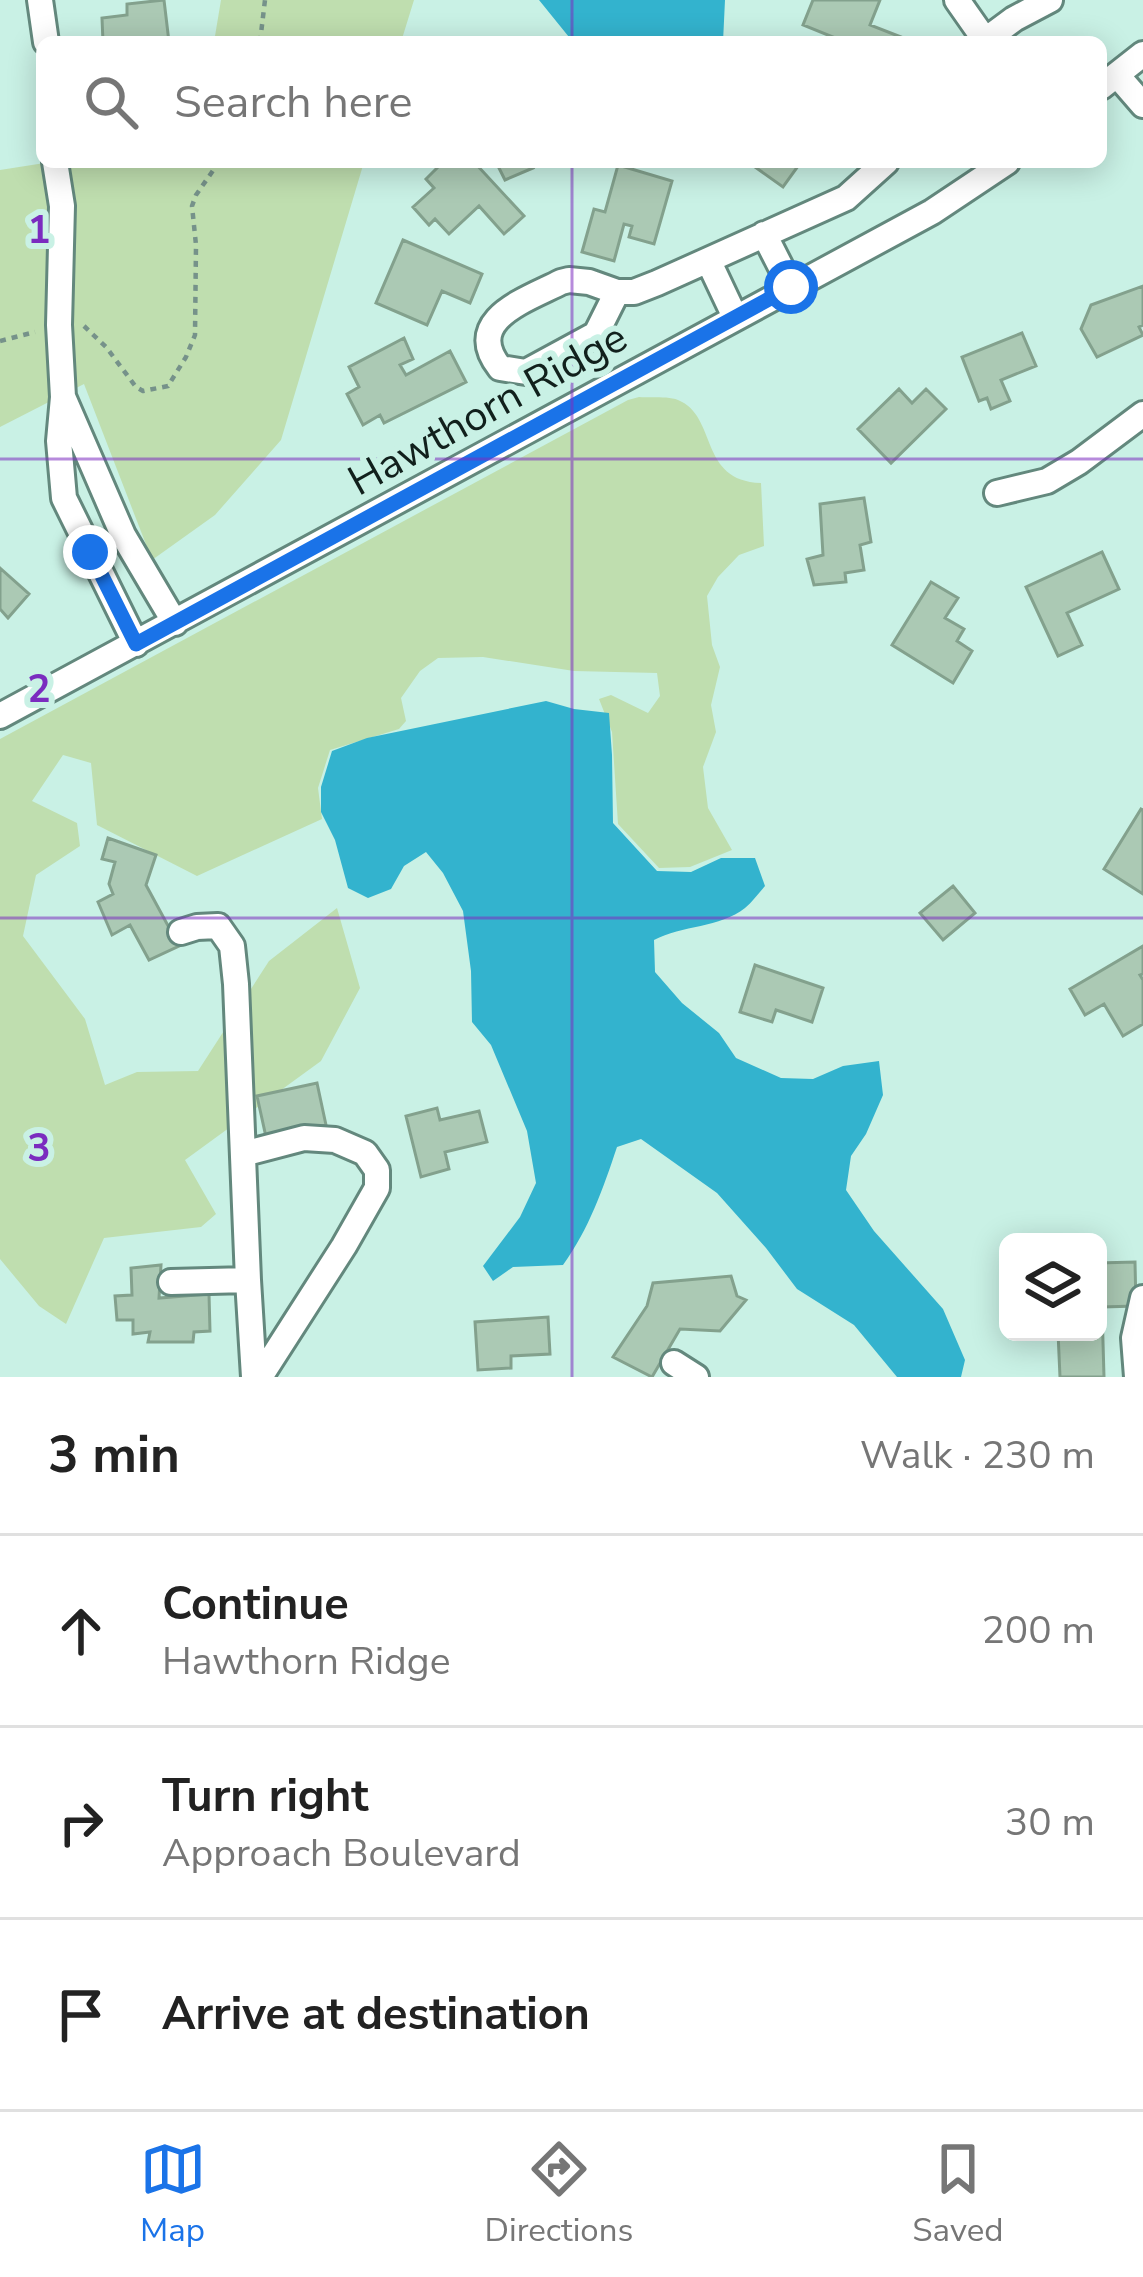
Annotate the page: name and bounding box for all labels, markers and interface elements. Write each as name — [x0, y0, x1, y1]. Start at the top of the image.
search box — [36, 36, 1107, 168]
icon: search — [78, 69, 144, 135]
text: Search here — [174, 72, 413, 133]
text: 1 — [27, 204, 51, 257]
route start — [764, 260, 818, 314]
street label: Hawthorn Ridge — [338, 309, 637, 510]
route end — [63, 525, 117, 579]
text: 2 — [27, 663, 51, 716]
text: 3 — [27, 1122, 51, 1175]
map controls — [999, 1233, 1107, 1341]
button: layers — [999, 1233, 1107, 1341]
text: 3 min — [48, 1420, 180, 1490]
text: Walk · 230 m — [860, 1429, 1095, 1482]
text: Continue — [162, 1574, 349, 1635]
icon: ahead — [48, 1598, 114, 1664]
text: 200 m — [981, 1604, 1095, 1657]
text: Hawthorn Ridge — [162, 1635, 450, 1688]
text: Turn right — [162, 1766, 369, 1827]
icon: right — [48, 1790, 114, 1856]
text: 30 m — [1005, 1796, 1095, 1849]
text: Approach Boulevard — [162, 1827, 521, 1880]
icon: arrive — [48, 1982, 114, 2048]
text: Arrive at destination — [162, 1984, 590, 2045]
tab: Map — [140, 2136, 206, 2253]
tab: Directions — [485, 2136, 633, 2253]
tab: Saved — [912, 2136, 1003, 2253]

